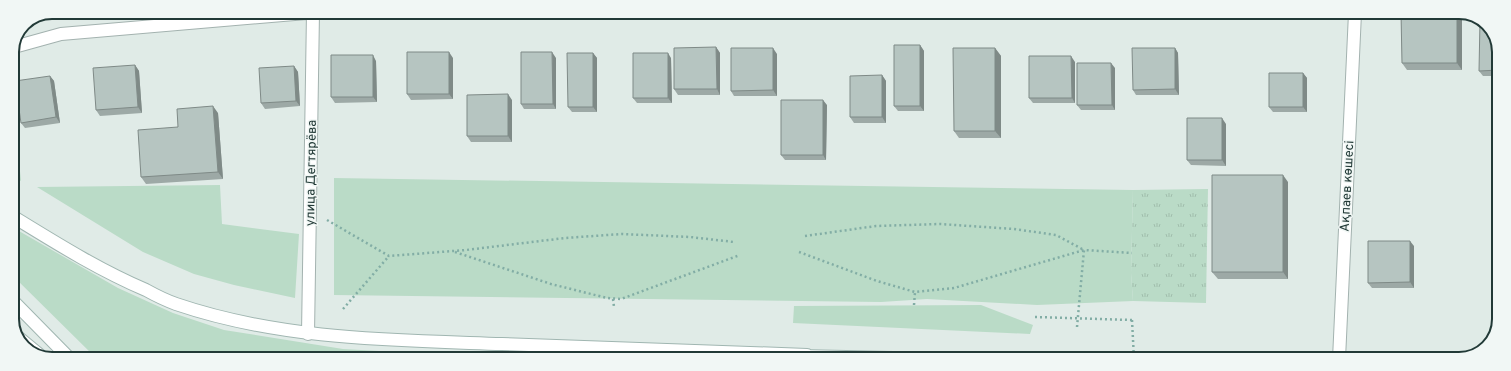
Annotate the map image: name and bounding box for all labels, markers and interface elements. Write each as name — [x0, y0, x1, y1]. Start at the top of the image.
street label: улица Дегтярёва — [303, 120, 321, 226]
street label: Ақпаев көшесі — [1338, 140, 1358, 232]

